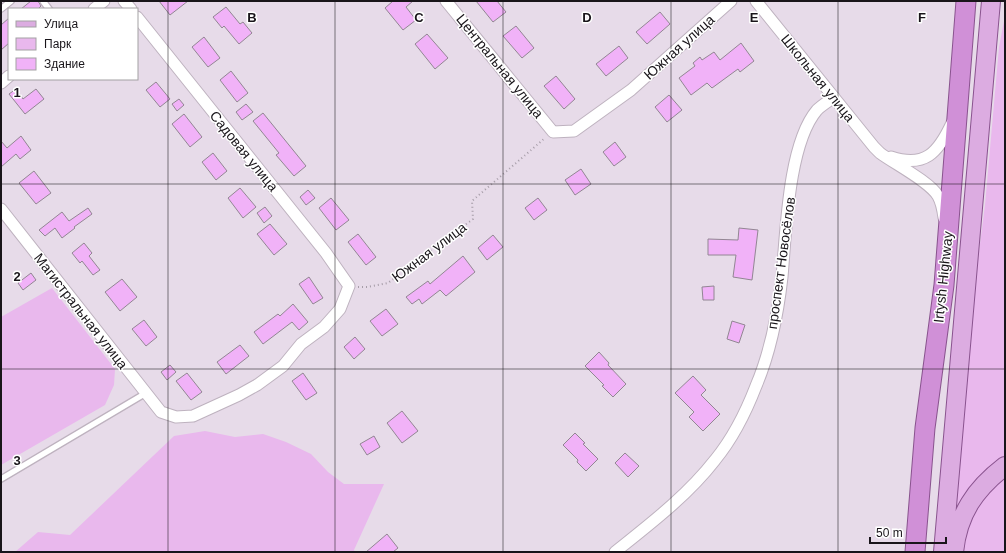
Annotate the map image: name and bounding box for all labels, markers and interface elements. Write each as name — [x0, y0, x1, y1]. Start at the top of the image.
legend — [8, 8, 138, 80]
text: B — [247, 10, 257, 25]
text: C — [414, 10, 424, 25]
text: D — [582, 10, 592, 25]
text: E — [750, 10, 759, 25]
text: F — [918, 10, 926, 25]
street label: Центральная улица — [453, 11, 547, 121]
street label: Южная улица — [641, 11, 718, 83]
text: Улица — [44, 17, 78, 31]
street label: Школьная улица — [778, 31, 858, 125]
text: Парк — [44, 37, 72, 51]
text: Здание — [44, 57, 85, 71]
text: 1 — [13, 85, 21, 100]
street label: Садовая улица — [207, 107, 282, 195]
street label: проспект Новосёлов — [764, 196, 798, 330]
street label: Южная улица — [389, 219, 470, 285]
street label: Irtysh Highway — [930, 231, 956, 323]
street label: Магистральная улица — [31, 250, 131, 372]
text: 2 — [13, 269, 21, 284]
text: 3 — [13, 453, 21, 468]
scale bar — [870, 519, 946, 545]
text: 50 m — [876, 526, 903, 540]

